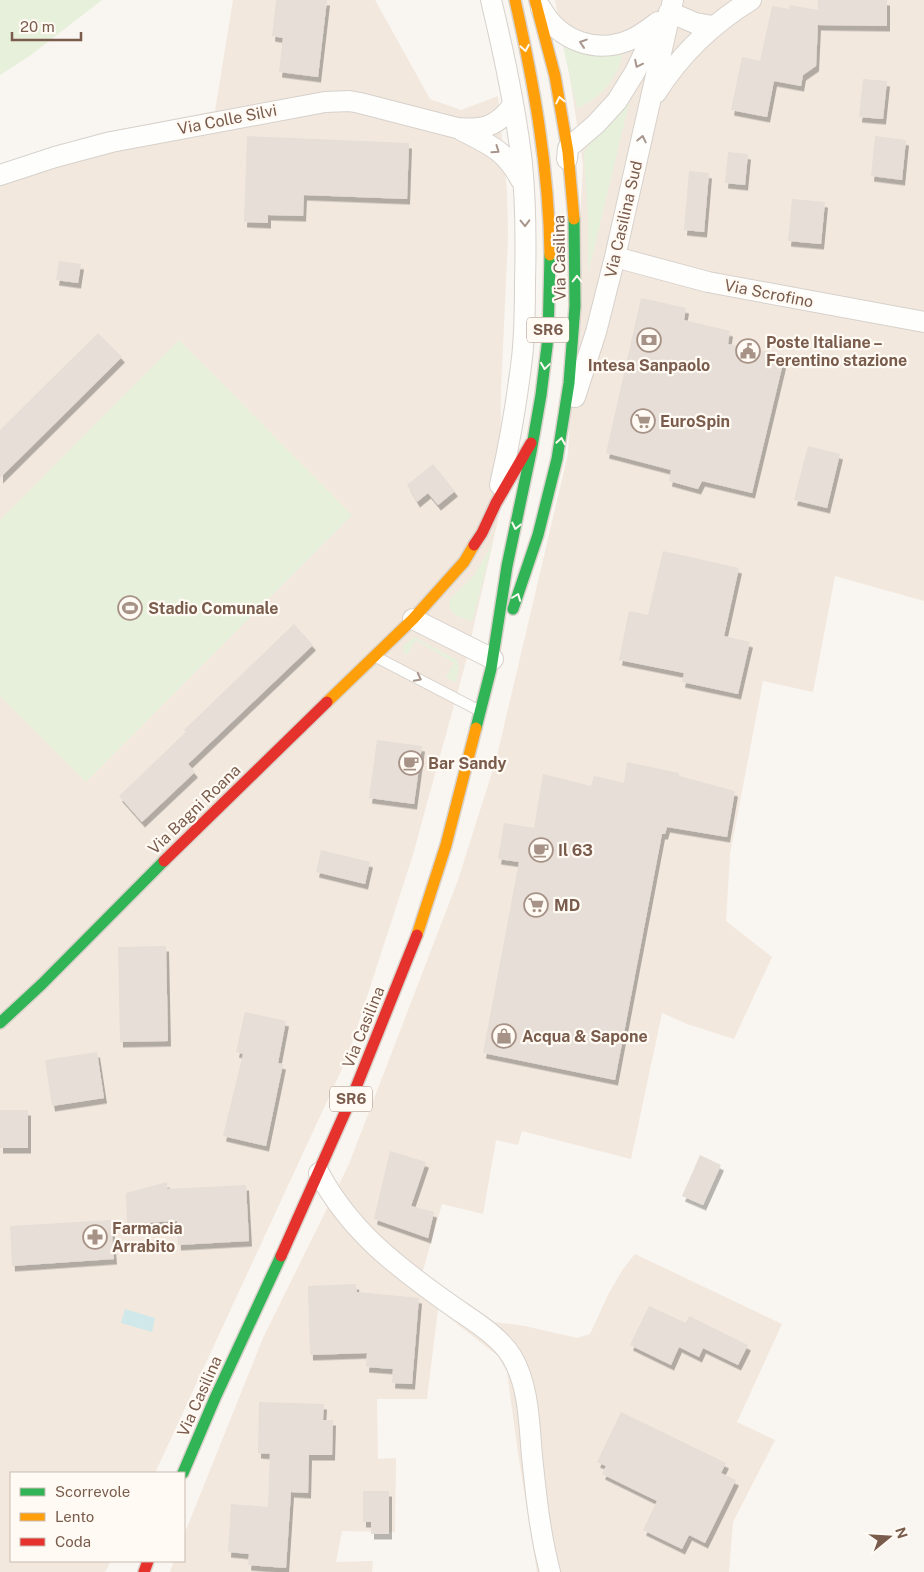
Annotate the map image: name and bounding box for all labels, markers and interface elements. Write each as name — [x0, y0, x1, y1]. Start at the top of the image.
scale bar — [12, 10, 81, 42]
text: 20 m — [20, 18, 55, 35]
one-way arrow — [580, 38, 588, 48]
one-way arrow — [520, 43, 530, 52]
one-way arrow — [635, 59, 645, 68]
one-way arrow — [555, 95, 566, 104]
street label: Via Colle Silvi — [176, 101, 278, 138]
one-way arrow — [636, 134, 646, 143]
one-way arrow — [491, 143, 500, 153]
street label: Via Casilina Sud — [601, 159, 646, 280]
street label: Via Casilina — [549, 215, 570, 301]
one-way arrow — [520, 220, 530, 227]
one-way arrow — [572, 275, 582, 283]
street label: Via Scrofino — [723, 276, 815, 311]
road number: SR6 — [527, 318, 569, 342]
bank icon: Intesa Sanpaolo — [636, 327, 662, 353]
place label: Poste Italiane – Ferentino stazione — [766, 333, 907, 370]
public building icon: Poste Italiane – Ferentino stazione — [735, 338, 761, 364]
place label: Intesa Sanpaolo — [588, 356, 710, 375]
one-way arrow — [540, 361, 550, 370]
supermarket icon: EuroSpin — [630, 408, 656, 434]
place label: EuroSpin — [660, 412, 730, 431]
one-way arrow — [555, 436, 565, 445]
one-way arrow — [512, 521, 522, 530]
one-way arrow — [511, 593, 521, 602]
sports icon: Stadio Comunale — [117, 595, 143, 621]
place label: Stadio Comunale — [148, 599, 279, 618]
one-way arrow — [413, 672, 422, 682]
cafe icon: Bar Sandy — [398, 750, 424, 776]
place label: Bar Sandy — [428, 754, 506, 773]
street label: Via Bagni Roana — [144, 761, 244, 858]
cafe icon: Il 63 — [528, 837, 554, 863]
place label: Il 63 — [558, 841, 593, 860]
supermarket icon: MD — [523, 892, 549, 918]
place label: MD — [554, 896, 580, 915]
street label: Via Casilina — [339, 984, 388, 1071]
shop icon: Acqua & Sapone — [491, 1023, 517, 1049]
place label: Acqua & Sapone — [522, 1027, 648, 1046]
road number: SR6 — [330, 1086, 372, 1112]
place label: Farmacia Arrabito — [112, 1219, 183, 1256]
pharmacy icon: Farmacia Arrabito — [82, 1224, 108, 1250]
street label: Via Casilina — [173, 1353, 226, 1439]
legend — [10, 1472, 185, 1562]
text: Scorrevole — [55, 1483, 130, 1500]
text: Lento — [55, 1508, 94, 1525]
north arrow — [864, 1512, 914, 1562]
text: N — [892, 1525, 911, 1541]
text: Coda — [55, 1533, 91, 1550]

